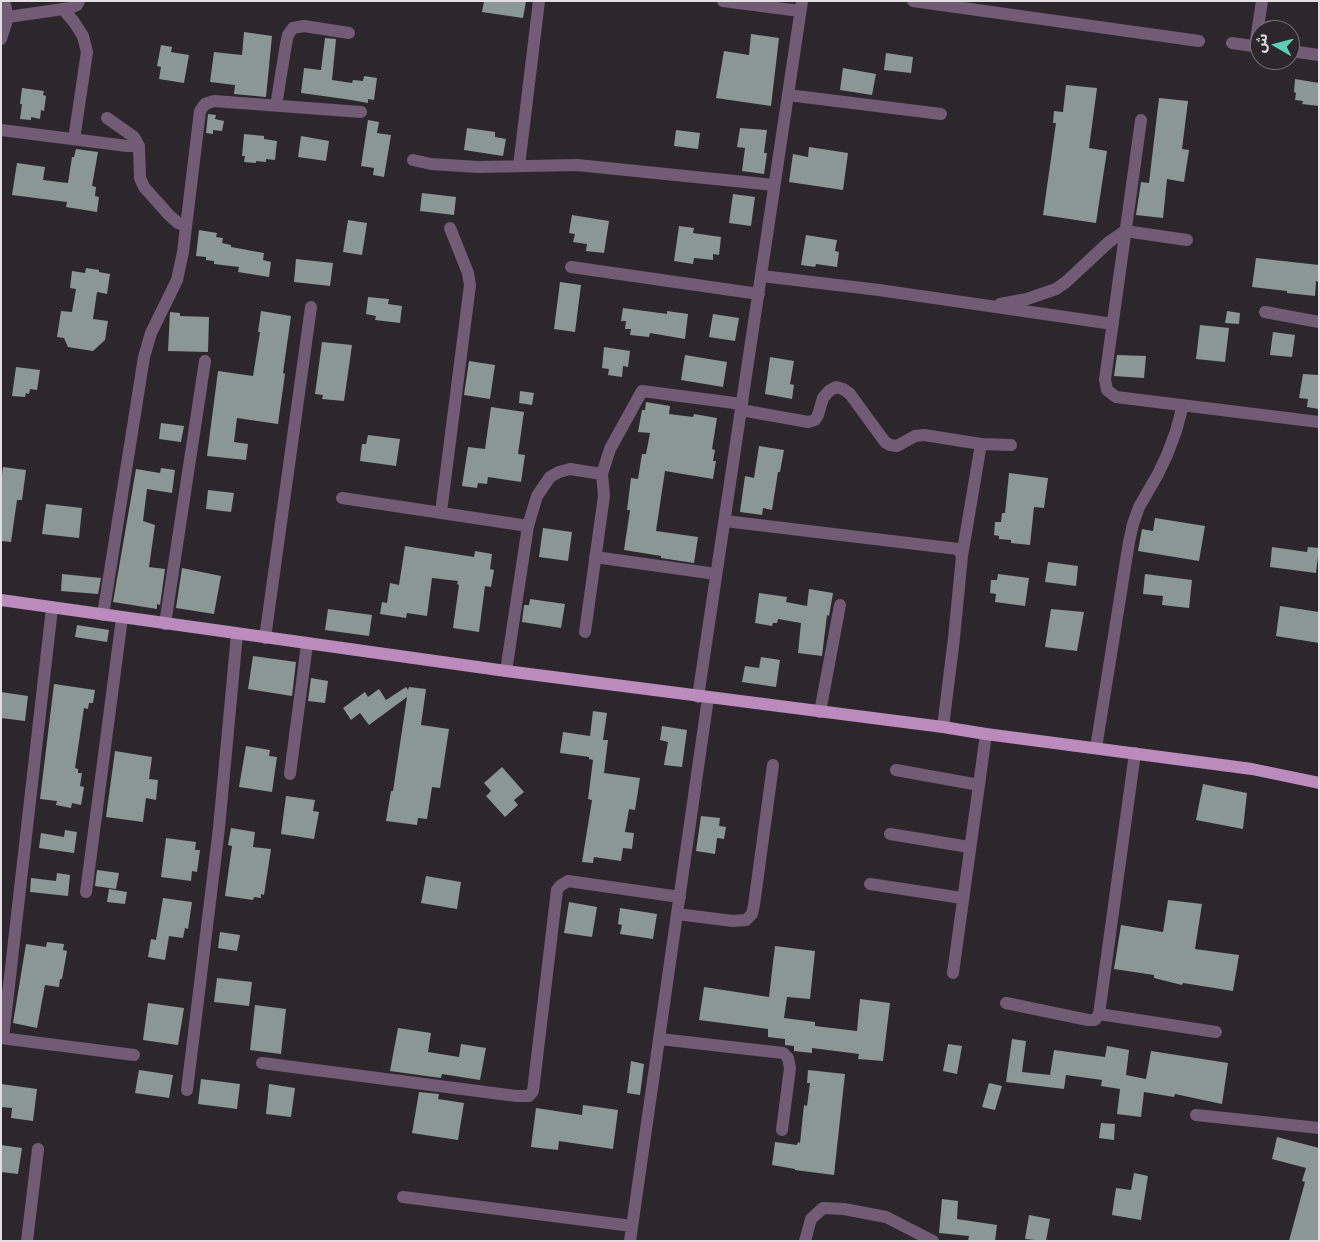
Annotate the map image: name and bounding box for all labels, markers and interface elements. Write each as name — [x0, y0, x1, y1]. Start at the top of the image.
north arrow — [1250, 20, 1300, 70]
text: ش — [1251, 32, 1270, 54]

